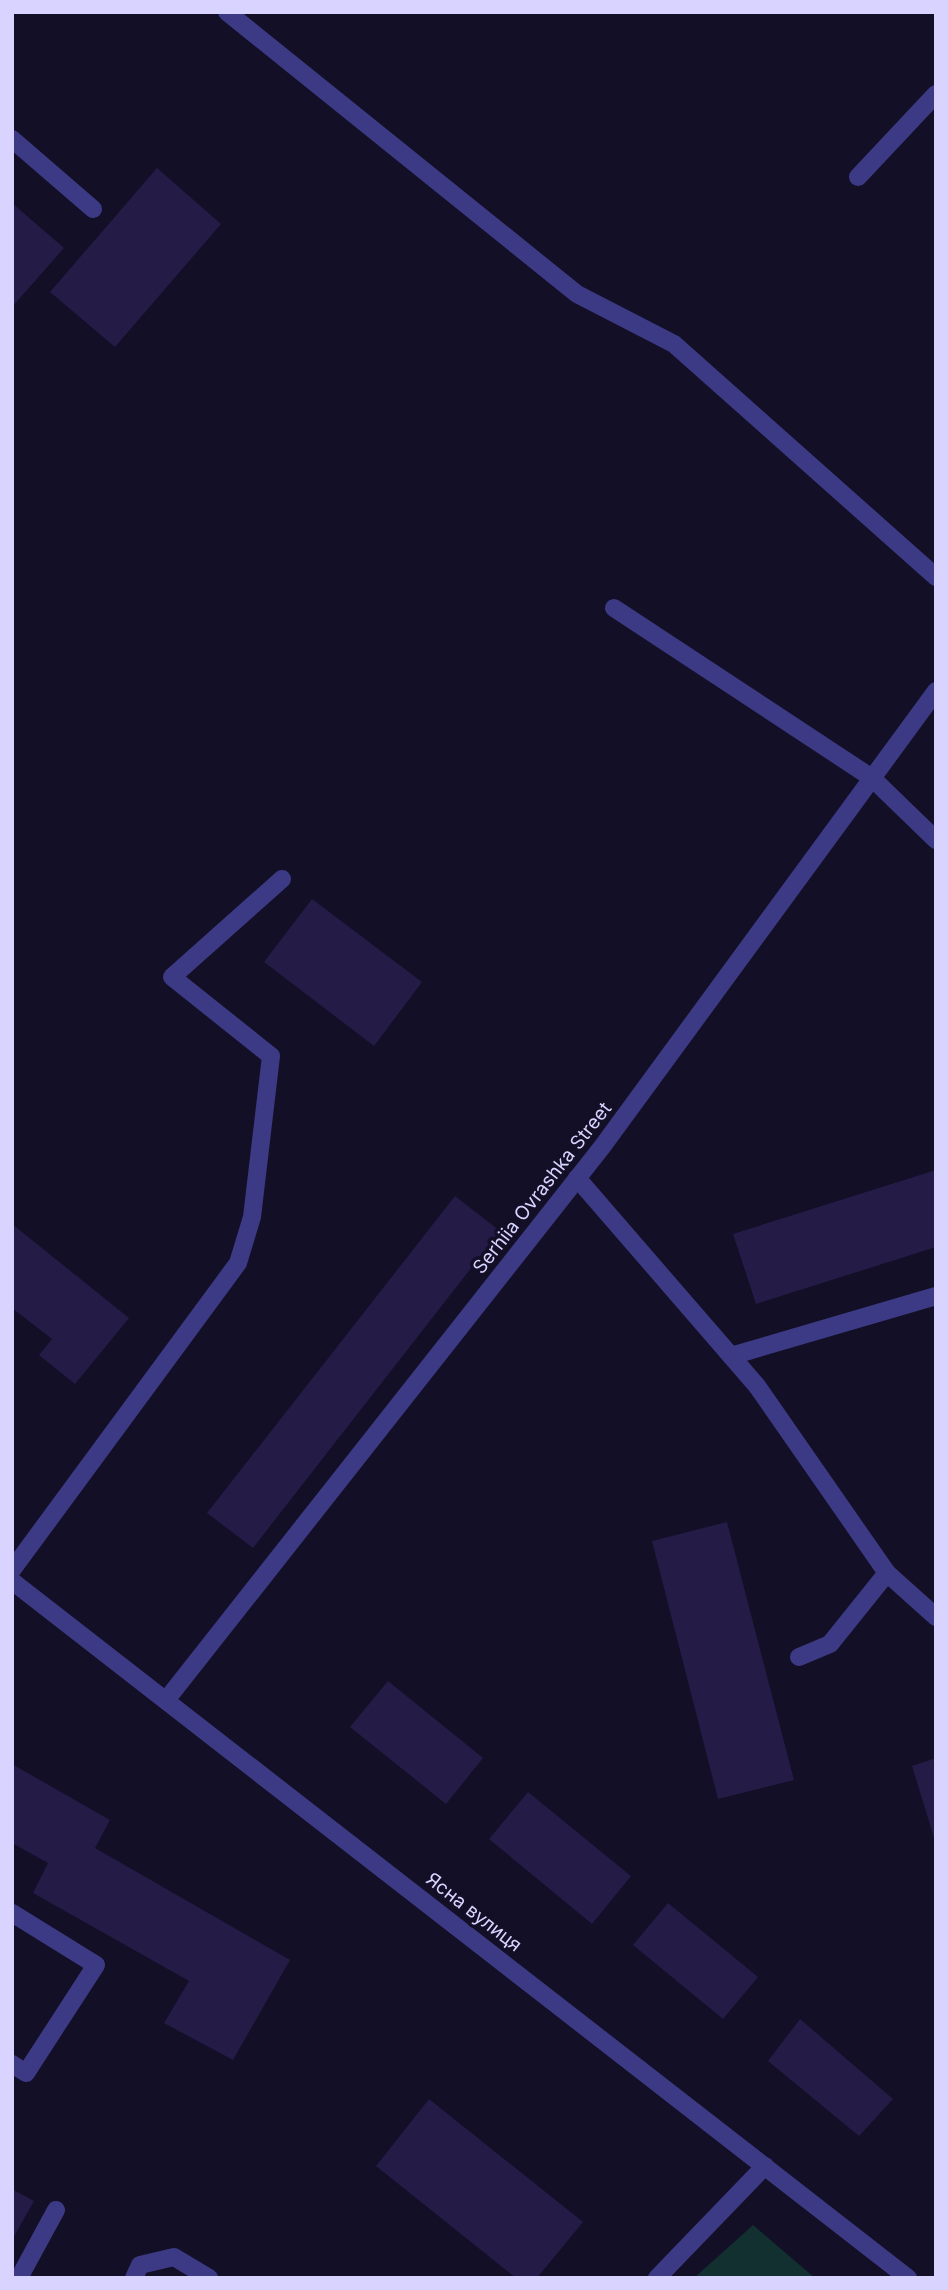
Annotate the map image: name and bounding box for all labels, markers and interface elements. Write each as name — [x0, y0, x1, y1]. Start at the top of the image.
street label: Serhiia Ovrashka Street — [468, 1098, 616, 1278]
street label: Ясна вулиця — [422, 1868, 526, 1956]

